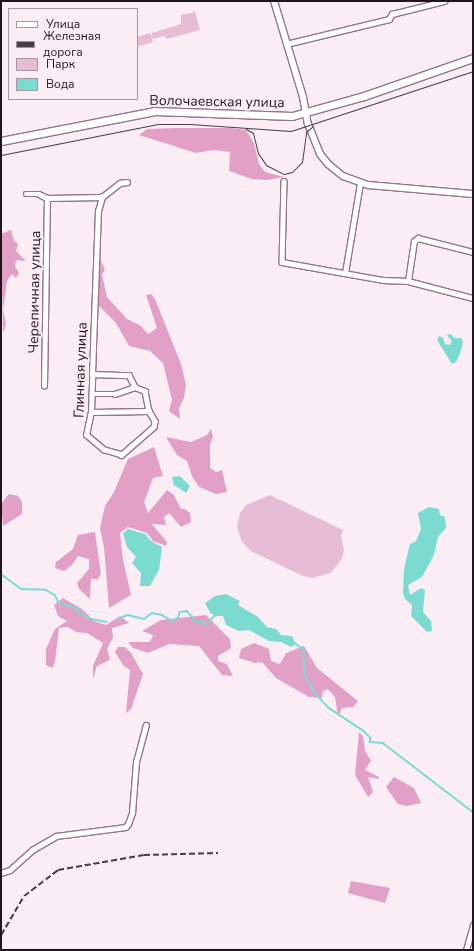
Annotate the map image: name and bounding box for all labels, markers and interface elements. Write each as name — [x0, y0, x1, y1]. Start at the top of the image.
legend — [8, 8, 138, 100]
text: Улица — [46, 16, 80, 32]
text: Железная дорога — [43, 28, 101, 60]
text: Парк — [46, 56, 75, 72]
text: Вода — [46, 76, 74, 92]
street label: Волочаевская улица — [149, 92, 285, 112]
street label: Черепичная улица — [26, 230, 44, 354]
street label: Глинная улица — [71, 322, 91, 418]

